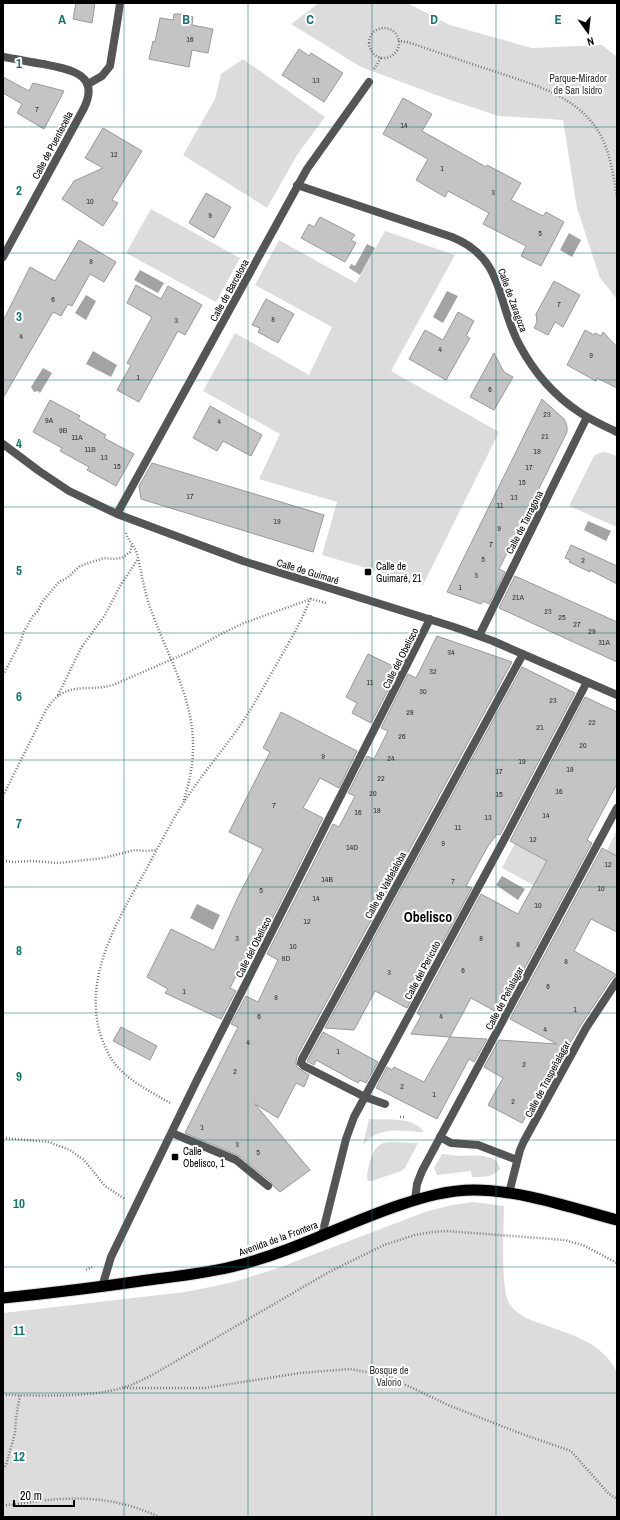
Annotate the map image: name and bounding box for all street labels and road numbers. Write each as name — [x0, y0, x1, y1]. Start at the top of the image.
street label: Calle de Puentecella — [29, 109, 76, 181]
street label: Calle de Barcelona — [207, 256, 252, 324]
street label: Calle de Zaragoza — [495, 266, 530, 334]
street label: Calle de Tarragona — [503, 488, 546, 556]
street label: Calle de Guimaré — [275, 556, 341, 587]
street label: Calle del Obelisco — [380, 625, 422, 691]
street label: Calle de Valdelaloba — [362, 849, 409, 921]
street label: Calle del Obelisco — [233, 914, 275, 980]
street label: Calle del Pericuto — [402, 938, 444, 1002]
street label: Calle de Peñalagar — [482, 964, 527, 1032]
street label: Calle de Traspeñalagar — [522, 1039, 573, 1120]
street label: Avenida de la Frontera — [236, 1218, 320, 1259]

